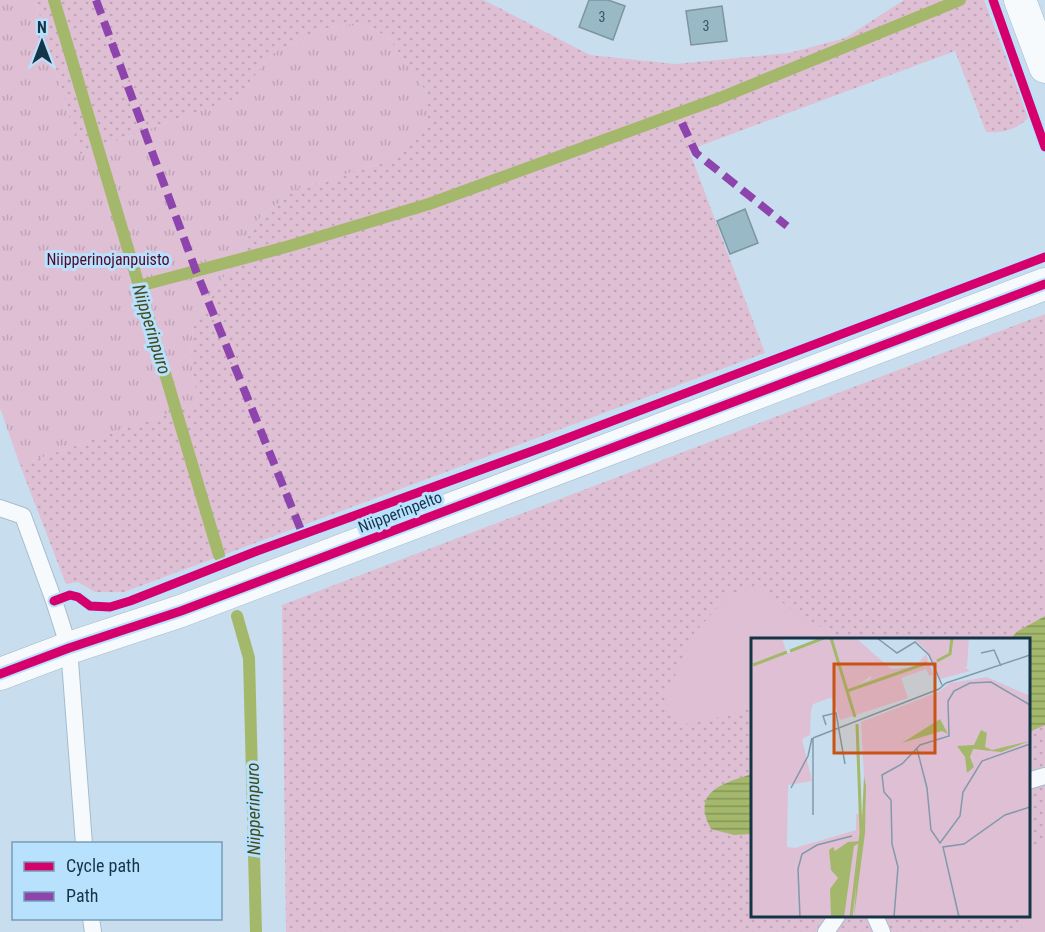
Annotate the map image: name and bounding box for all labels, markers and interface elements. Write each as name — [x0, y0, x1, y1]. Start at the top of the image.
house number: 3 — [599, 9, 605, 25]
north arrow — [12, 12, 72, 72]
text: N — [37, 18, 47, 37]
house number: 3 — [703, 18, 709, 34]
park label: Niipperinojanpuisto — [46, 250, 170, 269]
water label: Niipperinpuro — [128, 281, 176, 377]
street label: Niipperinpelto — [355, 487, 445, 537]
inset map — [751, 638, 1030, 917]
water label: Niipperinpuro — [242, 762, 264, 856]
legend — [12, 842, 222, 920]
text: Cycle path — [66, 855, 140, 876]
text: Path — [66, 885, 99, 906]

